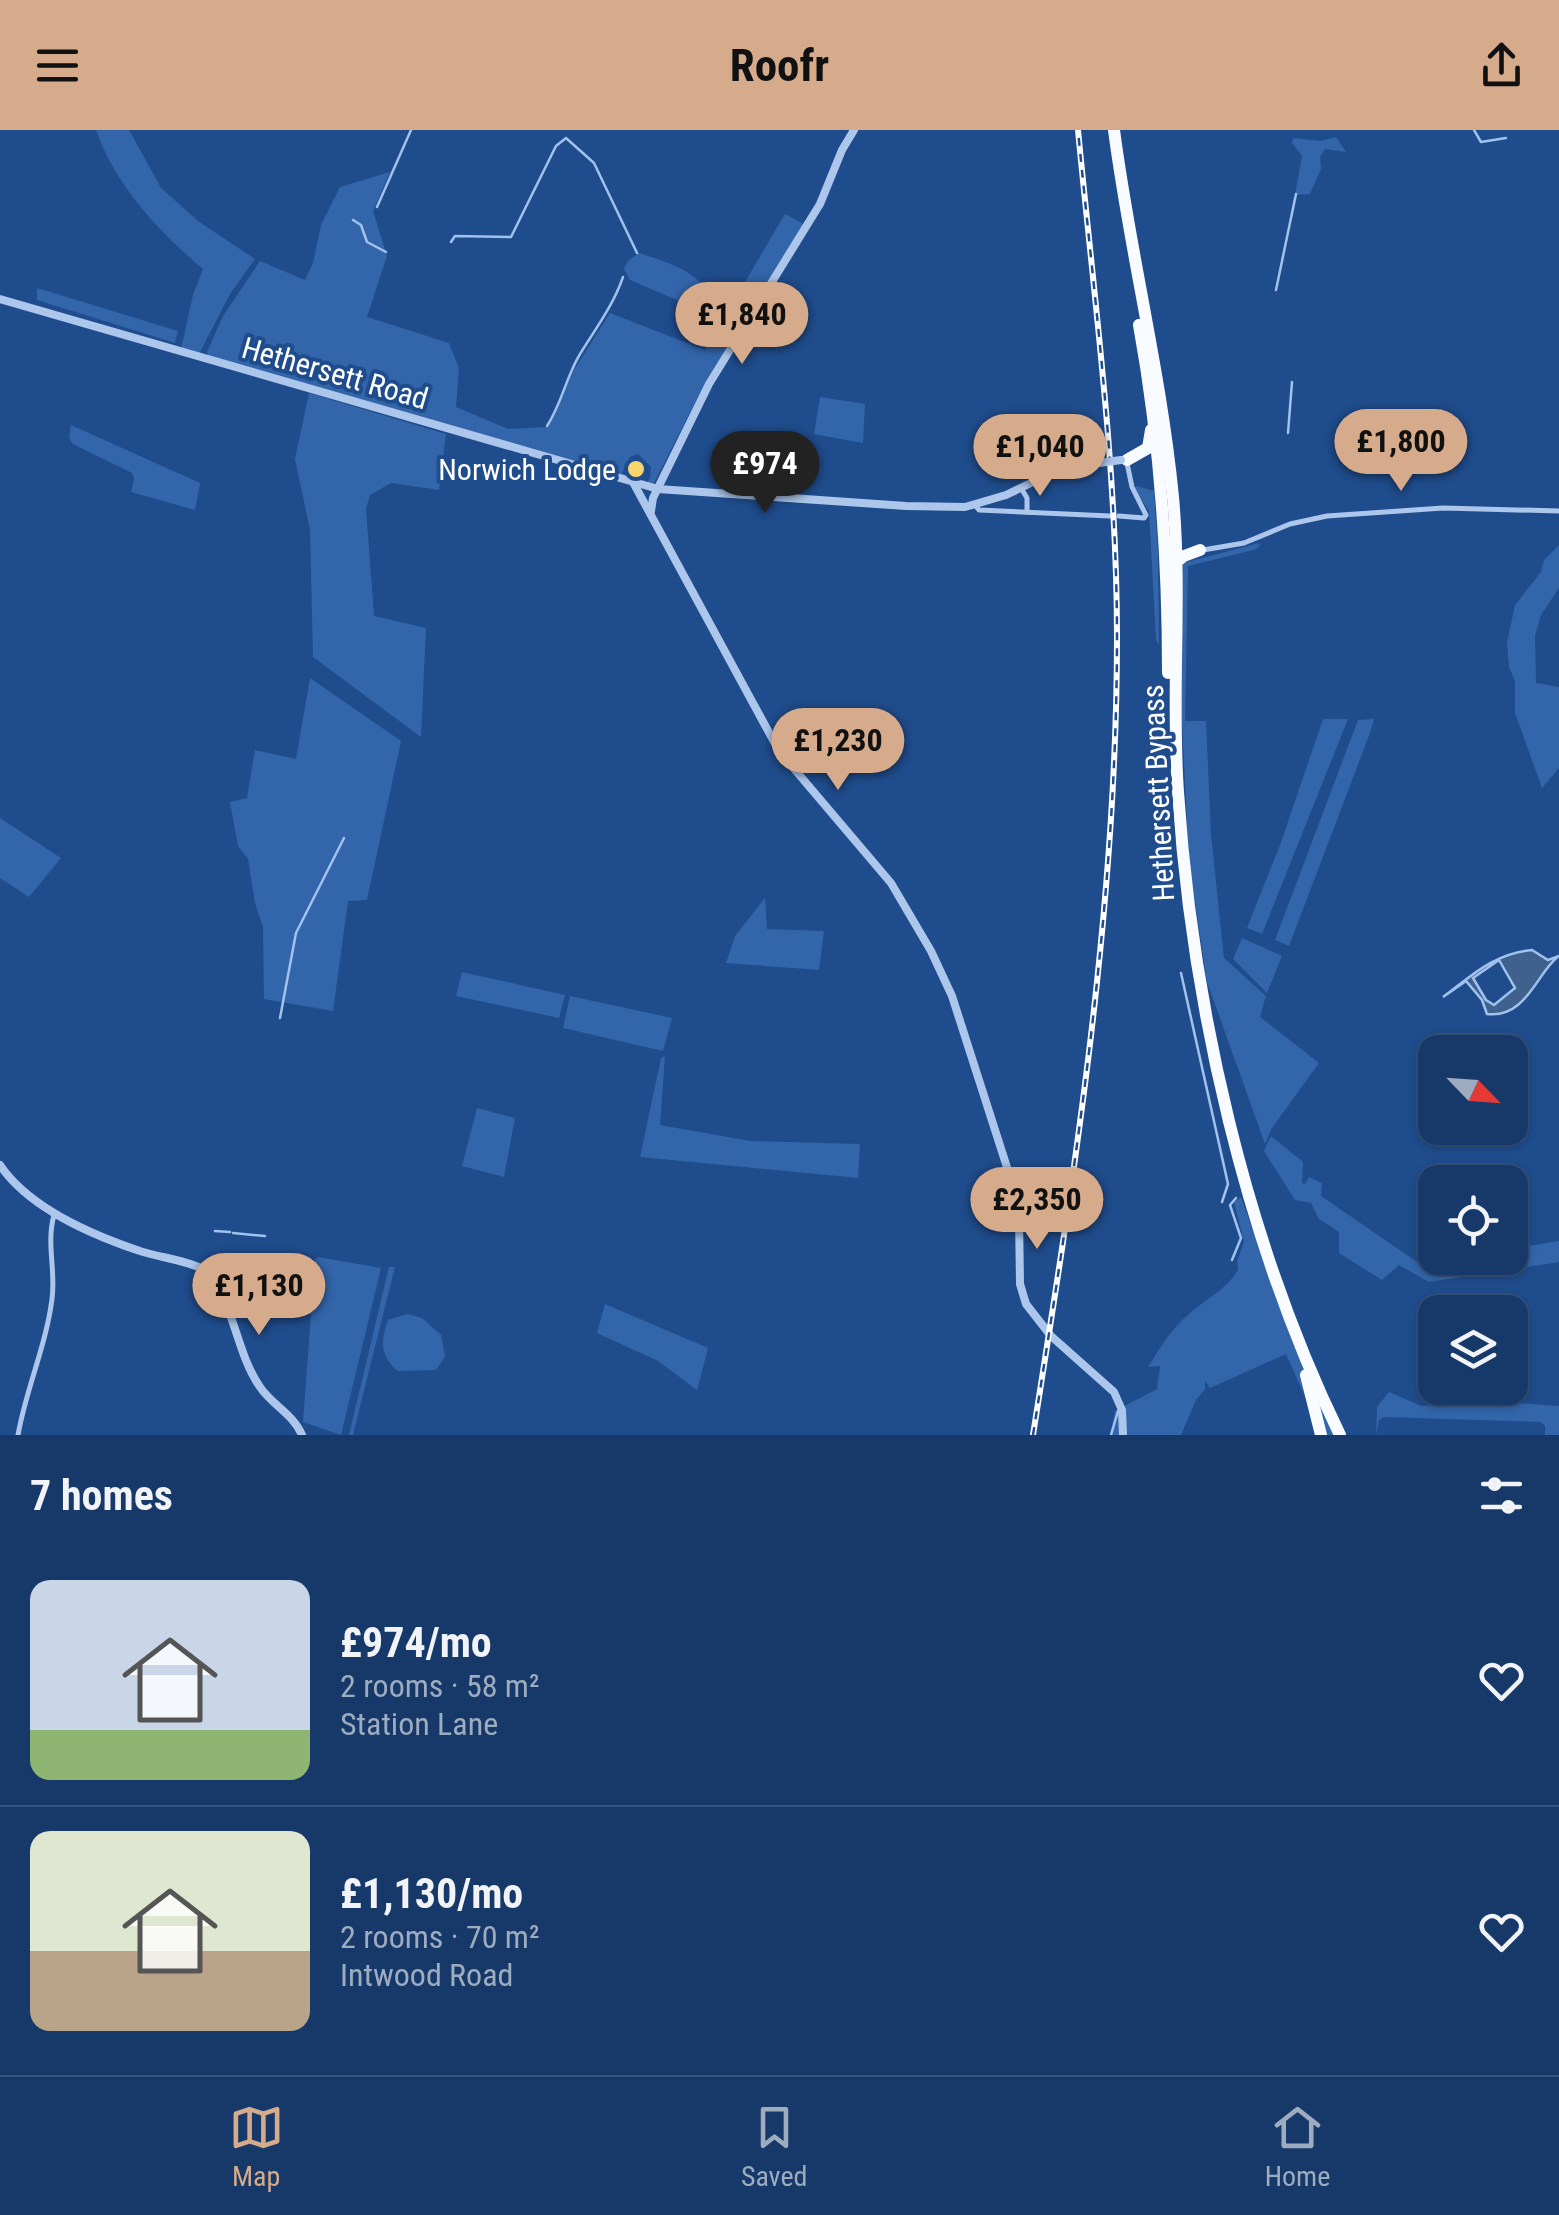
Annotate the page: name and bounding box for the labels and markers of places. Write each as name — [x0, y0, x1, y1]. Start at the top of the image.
pin: £1,840 — [661, 282, 823, 367]
pin: £1,800 — [1320, 409, 1482, 494]
pin: £1,040 — [959, 414, 1121, 499]
pin: £974 — [706, 431, 824, 516]
place label: Norwich Lodge — [438, 452, 616, 487]
marker: Norwich Lodge — [625, 458, 647, 480]
pin: £1,230 — [757, 708, 919, 793]
pin: £2,350 — [956, 1167, 1118, 1252]
pin: £1,130 — [178, 1253, 340, 1338]

